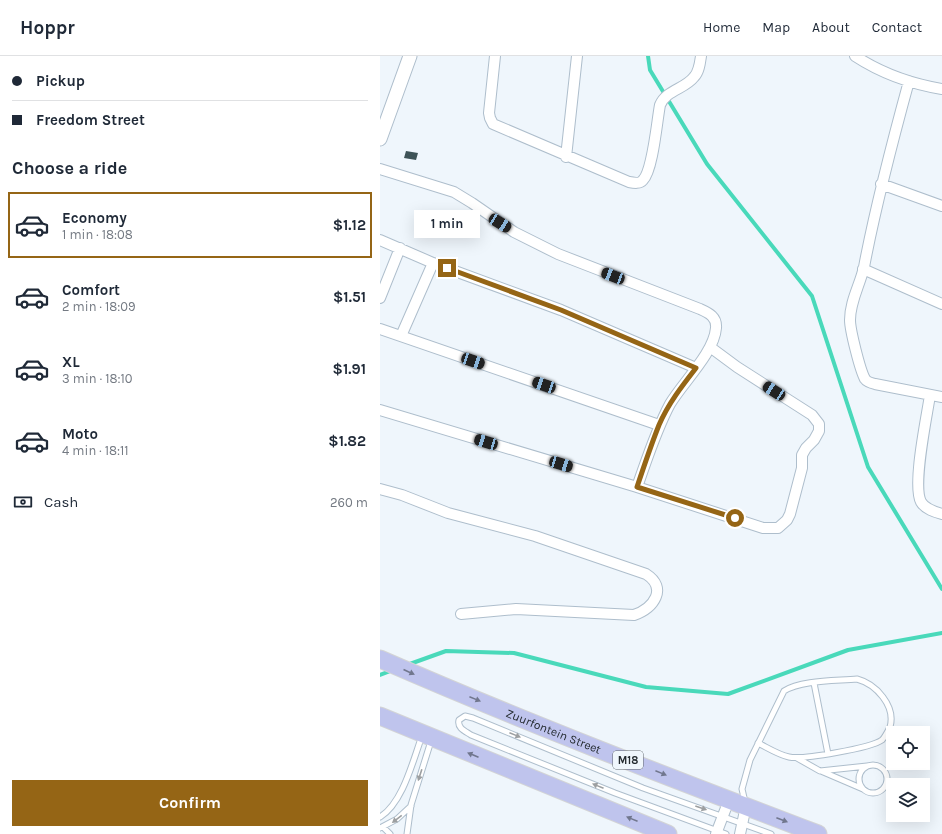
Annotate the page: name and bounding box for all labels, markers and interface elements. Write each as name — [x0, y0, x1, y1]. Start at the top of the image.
text: Hoppr — [20, 17, 75, 39]
text: Home — [703, 19, 740, 36]
text: Map — [762, 19, 790, 36]
text: About — [812, 19, 850, 36]
text: Contact — [872, 19, 922, 36]
text: Pickup — [36, 72, 85, 90]
text: Freedom Street — [36, 111, 145, 129]
text: Choose a ride — [12, 157, 127, 179]
icon: car — [14, 207, 50, 243]
text: Economy — [62, 209, 127, 227]
callout: 1 min — [414, 210, 480, 238]
car — [487, 212, 513, 234]
text: $1.12 — [333, 216, 366, 234]
text: 1 min — [431, 216, 463, 231]
text: 1 min · 18:08 — [62, 227, 133, 242]
route end — [438, 259, 456, 277]
car — [600, 266, 626, 286]
icon: car — [14, 279, 50, 315]
text: Comfort — [62, 281, 120, 299]
text: $1.51 — [333, 288, 366, 306]
text: 2 min · 18:09 — [62, 299, 136, 314]
icon: car — [14, 351, 50, 387]
car — [460, 351, 486, 371]
text: XL — [62, 353, 80, 371]
text: $1.91 — [333, 360, 366, 378]
text: 3 min · 18:10 — [62, 371, 132, 386]
car — [531, 375, 557, 395]
car — [761, 379, 787, 403]
icon: car — [14, 423, 50, 459]
text: Moto — [62, 425, 98, 443]
text: $1.82 — [328, 432, 366, 450]
car — [473, 433, 499, 451]
text: 4 min · 18:11 — [62, 443, 129, 458]
car — [548, 455, 574, 473]
icon: cash — [12, 491, 34, 513]
text: Cash — [44, 493, 78, 511]
text: 260 m — [330, 495, 368, 510]
route start — [726, 509, 744, 527]
one-way arrow — [404, 669, 416, 675]
one-way arrow — [469, 696, 480, 702]
street label: Zuurfontein Street — [504, 706, 604, 757]
map controls — [886, 726, 930, 822]
button: locate — [886, 726, 930, 770]
one-way arrow — [509, 733, 521, 739]
one-way arrow — [466, 751, 478, 757]
road number: M18 — [613, 751, 643, 769]
one-way arrow — [417, 769, 423, 781]
one-way arrow — [655, 771, 667, 777]
button: layers — [886, 778, 930, 822]
button: Confirm — [12, 780, 368, 826]
one-way arrow — [592, 783, 603, 789]
one-way arrow — [695, 805, 707, 811]
one-way arrow — [391, 814, 402, 823]
one-way arrow — [626, 816, 638, 822]
one-way arrow — [776, 818, 788, 824]

